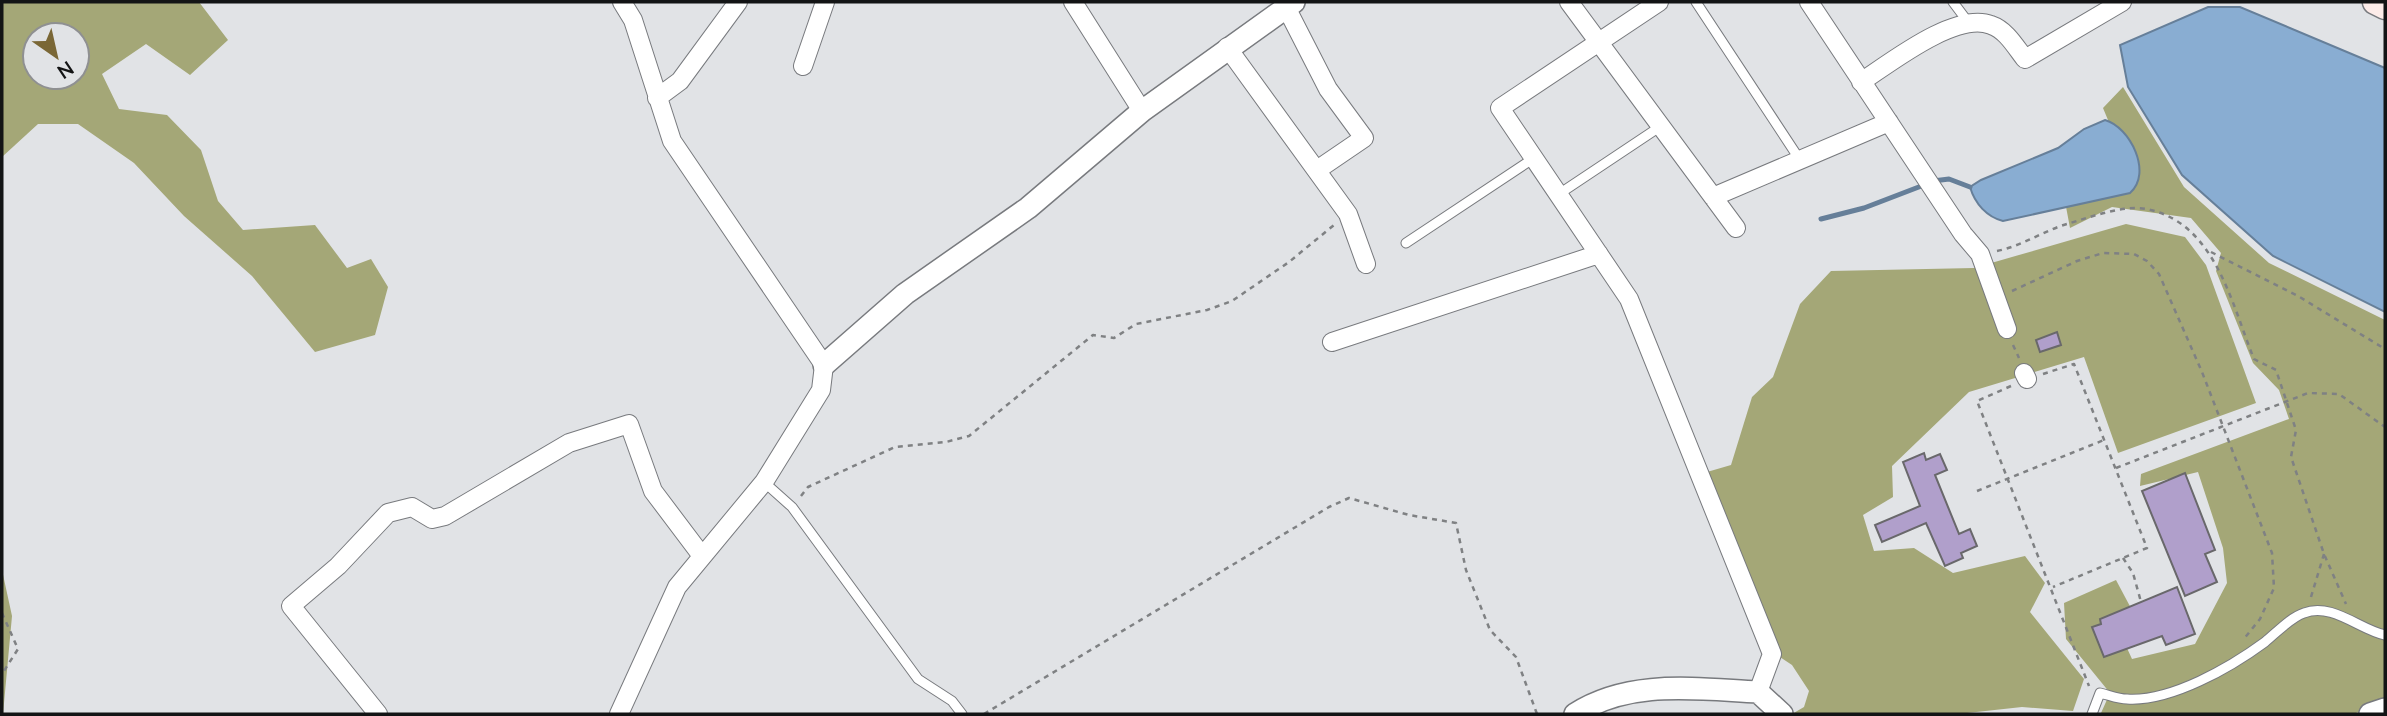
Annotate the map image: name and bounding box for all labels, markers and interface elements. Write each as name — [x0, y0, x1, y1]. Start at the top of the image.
north arrow — [21, 21, 91, 91]
text: N — [53, 57, 78, 84]

